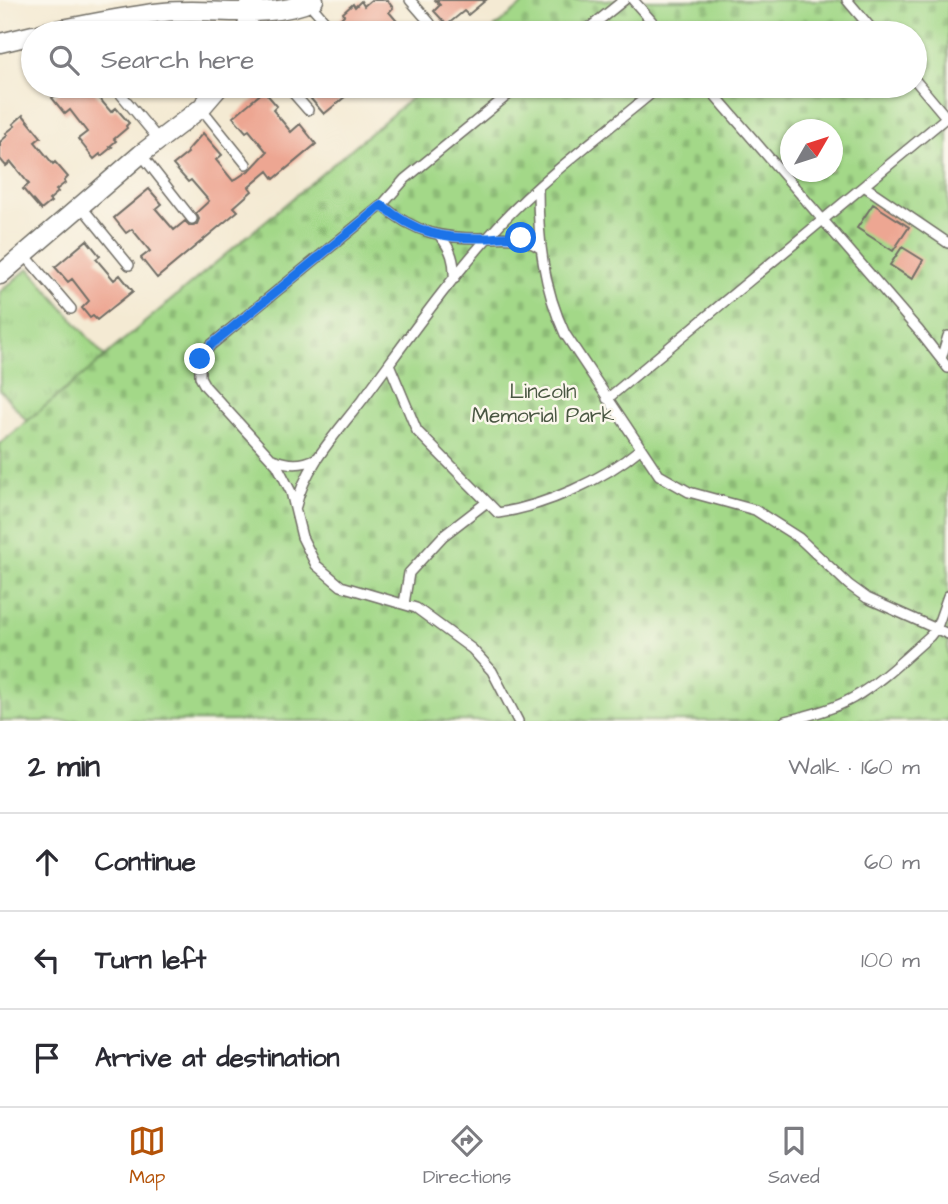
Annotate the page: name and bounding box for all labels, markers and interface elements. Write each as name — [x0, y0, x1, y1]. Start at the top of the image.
search box — [21, 21, 927, 98]
icon: search — [45, 41, 83, 79]
text: Search here — [101, 42, 254, 78]
north arrow — [780, 119, 843, 182]
route start — [505, 222, 536, 253]
route end — [184, 343, 215, 374]
park label: Lincoln Memorial Park — [472, 377, 614, 430]
text: 2 min — [28, 746, 100, 788]
text: Walk · 160 m — [788, 751, 920, 783]
icon: ahead — [28, 843, 66, 881]
text: Continue — [95, 844, 196, 880]
text: 60 m — [864, 846, 920, 878]
icon: left — [28, 941, 66, 979]
text: Turn left — [95, 942, 206, 978]
text: 100 m — [861, 944, 920, 976]
icon: arrive — [28, 1039, 66, 1077]
text: Arrive at destination — [95, 1040, 340, 1076]
tab: Map — [128, 1122, 166, 1191]
tab: Directions — [423, 1122, 511, 1191]
tab: Saved — [768, 1122, 820, 1191]

